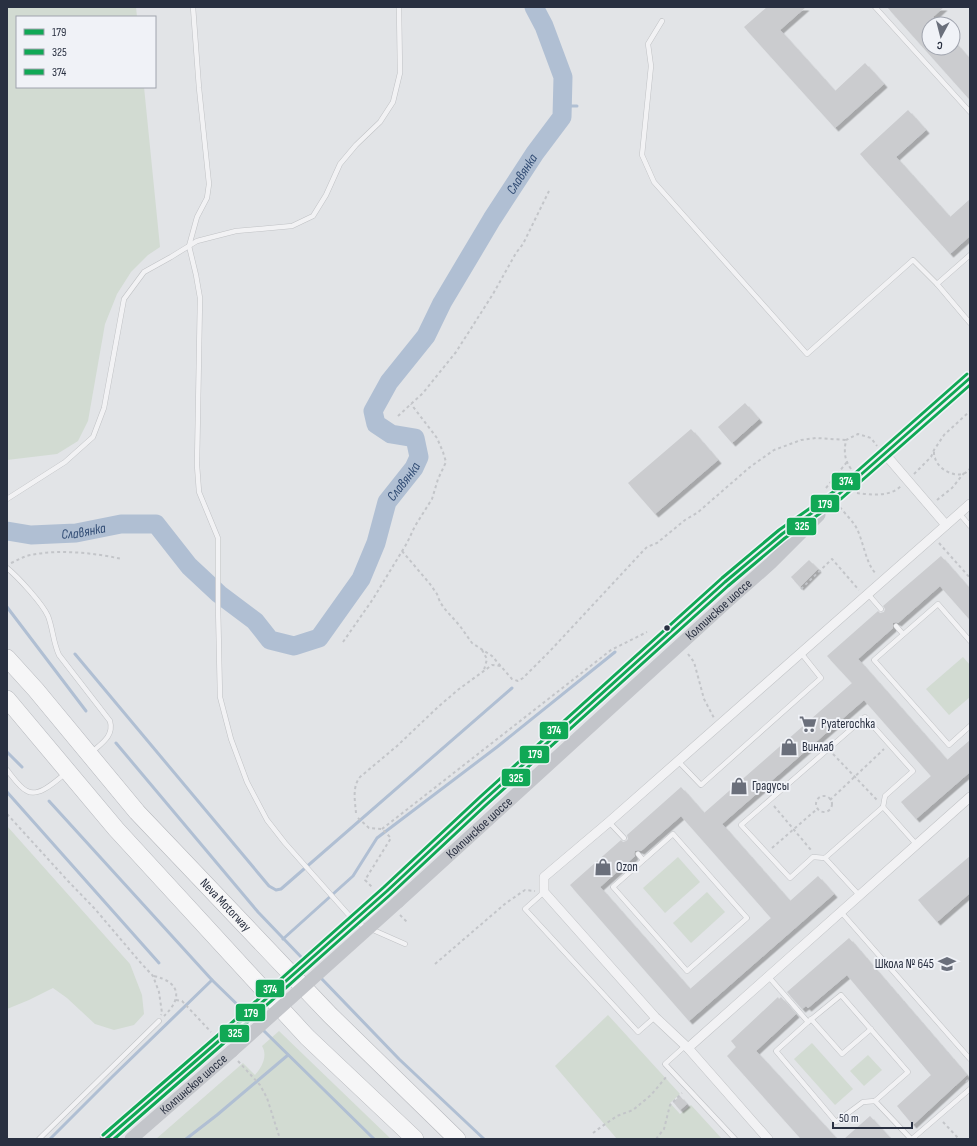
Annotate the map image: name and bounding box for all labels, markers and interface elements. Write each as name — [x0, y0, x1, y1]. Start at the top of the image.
legend — [16, 16, 156, 88]
north arrow — [921, 16, 961, 56]
text: 179 — [52, 25, 66, 40]
text: С — [936, 39, 943, 52]
text: 325 — [52, 45, 67, 60]
text: 374 — [52, 65, 66, 80]
water label: Славянка — [502, 150, 541, 197]
water label: Славянка — [383, 459, 424, 504]
line badge: 374 — [831, 472, 861, 491]
text: 374 — [839, 475, 853, 488]
line badge: 179 — [810, 494, 840, 513]
text: 179 — [818, 498, 832, 511]
line badge: 325 — [786, 517, 817, 536]
water label: Славянка — [61, 519, 107, 542]
text: 325 — [795, 520, 809, 533]
street label: Колпинское шоссе — [682, 576, 755, 644]
unlabelled marker — [662, 623, 672, 633]
supermarket icon: Pyaterochka — [798, 714, 818, 734]
place label: Pyaterochka — [821, 716, 875, 732]
line badge: 374 — [539, 721, 569, 740]
text: 374 — [547, 724, 561, 737]
shop icon: Винлаб — [779, 737, 799, 757]
place label: Винлаб — [802, 739, 834, 755]
line badge: 179 — [519, 745, 550, 764]
text: 179 — [528, 748, 542, 761]
line badge: 325 — [501, 768, 531, 787]
text: 325 — [509, 772, 523, 785]
shop icon: Градусы — [729, 776, 749, 796]
place label: Градусы — [752, 778, 789, 794]
street label: Колпинское шоссе — [443, 794, 516, 862]
shop icon: Ozon — [593, 857, 613, 877]
place label: Ozon — [616, 859, 638, 875]
street label: Neva Motorway — [197, 875, 254, 935]
school or university icon: Школа № 645 — [937, 954, 957, 974]
place label: Школа № 645 — [875, 956, 934, 972]
line badge: 374 — [255, 979, 285, 998]
text: 374 — [263, 983, 277, 996]
line badge: 179 — [235, 1003, 266, 1022]
text: 179 — [244, 1007, 258, 1020]
line badge: 325 — [219, 1024, 250, 1043]
text: 325 — [228, 1027, 242, 1040]
street label: Колпинское шоссе — [157, 1051, 231, 1118]
scale bar — [833, 1104, 912, 1130]
text: 50 m — [839, 1111, 859, 1126]

